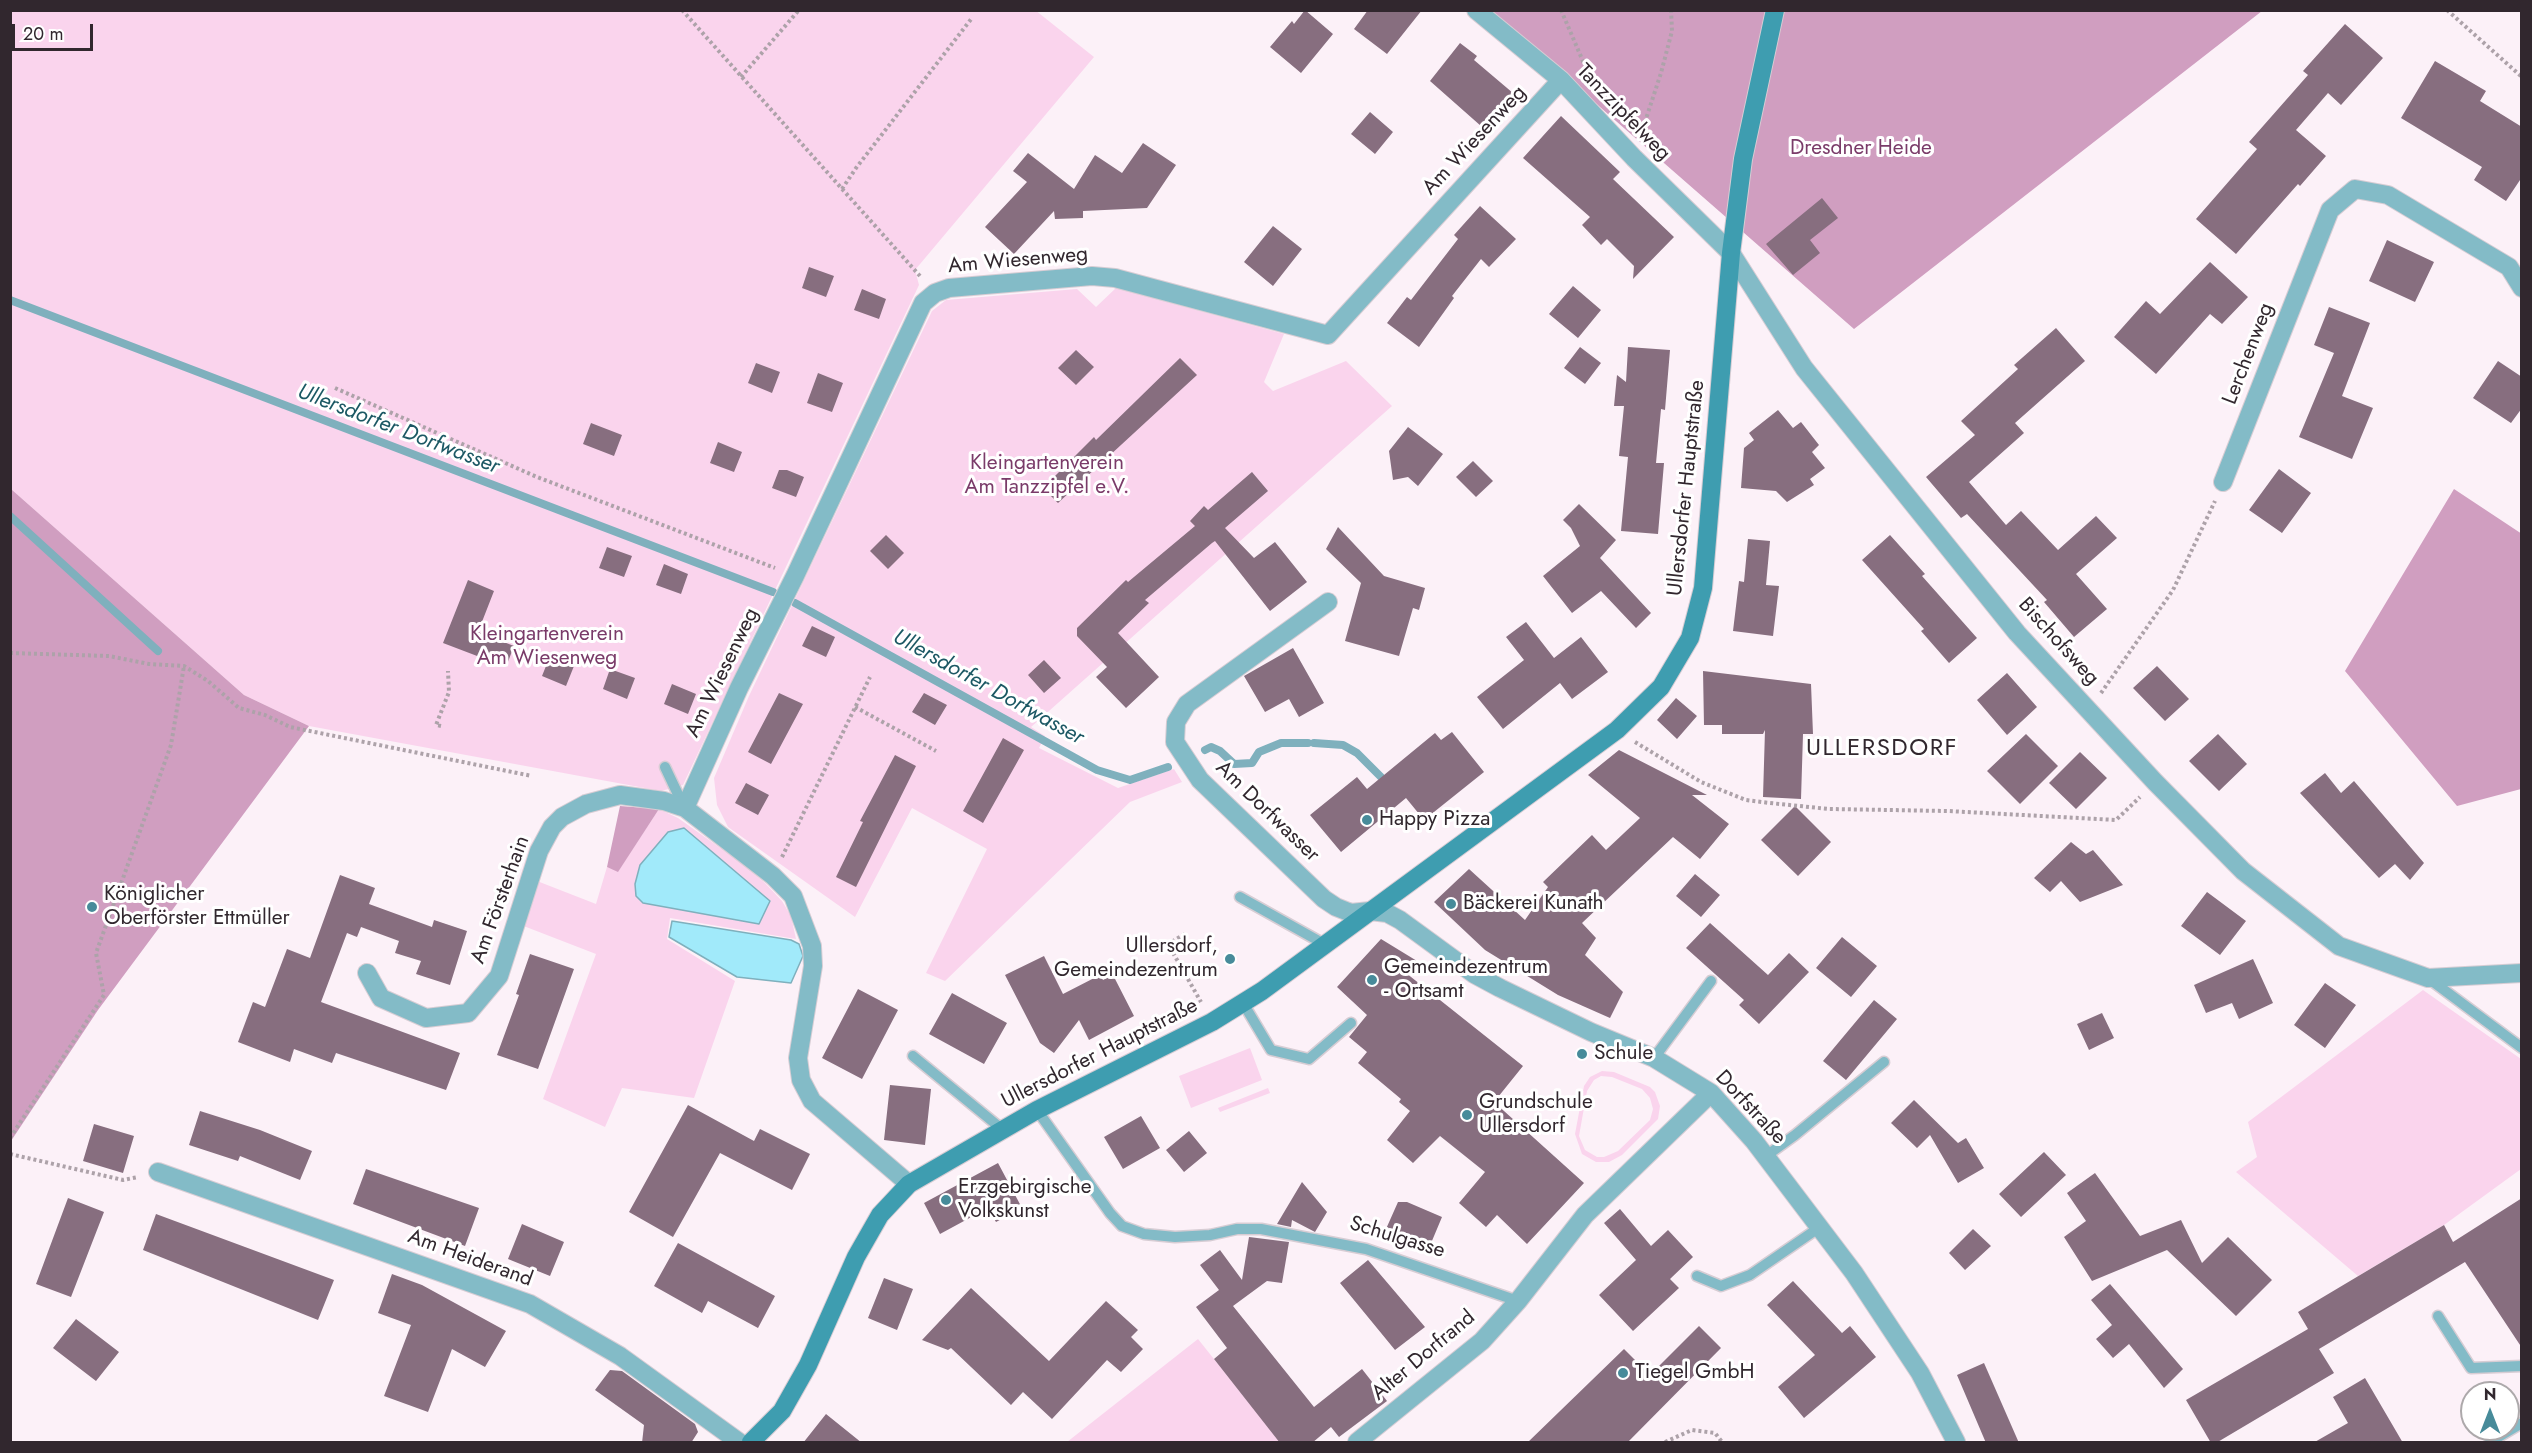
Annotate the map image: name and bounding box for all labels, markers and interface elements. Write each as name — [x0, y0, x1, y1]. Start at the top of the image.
scale bar — [15, 12, 96, 50]
text: 20 m — [23, 21, 63, 47]
street label: Tanzzipfelweg — [1571, 59, 1675, 167]
street label: Am Wiesenweg — [1418, 81, 1532, 201]
park label: Dresdner Heide — [1790, 136, 1932, 162]
street label: Am Wiesenweg — [947, 242, 1089, 280]
street label: Lerchenweg — [2218, 300, 2280, 408]
water label: Ullersdorfer Dorfwasser — [293, 379, 503, 481]
street label: Ullersdorfer Hauptstraße — [1663, 379, 1711, 597]
park label: Kleingartenverein Am Tanzzipfel e.V. — [965, 451, 1129, 501]
street label: Bischofsweg — [2012, 593, 2104, 691]
street label: Am Wiesenweg — [681, 604, 765, 742]
park label: Kleingartenverein Am Wiesenweg — [470, 622, 624, 672]
water label: Ullersdorfer Dorfwasser — [888, 625, 1088, 751]
district label: ULLERSDORF — [1806, 735, 1958, 763]
street label: Am Dorfwasser — [1210, 756, 1324, 868]
place label: Happy Pizza — [1379, 807, 1490, 833]
marker: Happy Pizza — [1360, 813, 1374, 827]
street label: Am Försterhain — [466, 833, 536, 967]
place label: Königlicher Oberförster Ettmüller — [104, 882, 290, 932]
place label: Bäckerei Kunath — [1463, 891, 1604, 917]
marker: Bäckerei Kunath — [1444, 897, 1458, 911]
marker: Königlicher Oberförster Ettmüller — [85, 900, 99, 914]
place label: Ullersdorf, Gemeindezentrum — [1054, 934, 1218, 984]
marker: Ullersdorf, Gemeindezentrum — [1223, 952, 1237, 966]
place label: Gemeindezentrum - Ortsamt — [1384, 955, 1548, 1005]
marker: Gemeindezentrum - Ortsamt — [1365, 973, 1379, 987]
street label: Ullersdorfer Hauptstraße — [998, 994, 1202, 1114]
place label: Schule — [1594, 1041, 1653, 1067]
marker: Schule — [1575, 1047, 1589, 1061]
street label: Dorfstraße — [1709, 1066, 1791, 1150]
place label: Grundschule Ullersdorf — [1479, 1090, 1593, 1140]
marker: Grundschule Ullersdorf — [1460, 1108, 1474, 1122]
place label: Erzgebirgische Volkskunst — [958, 1175, 1092, 1225]
marker: Erzgebirgische Volkskunst — [939, 1193, 953, 1207]
street label: Schulgasse — [1346, 1212, 1448, 1264]
street label: Am Heiderand — [404, 1225, 536, 1293]
street label: Alter Dorfrand — [1367, 1305, 1481, 1407]
place label: Tiegel GmbH — [1635, 1360, 1755, 1386]
marker: Tiegel GmbH — [1616, 1366, 1630, 1380]
north arrow — [2460, 1381, 2520, 1441]
text: N — [2484, 1383, 2496, 1406]

